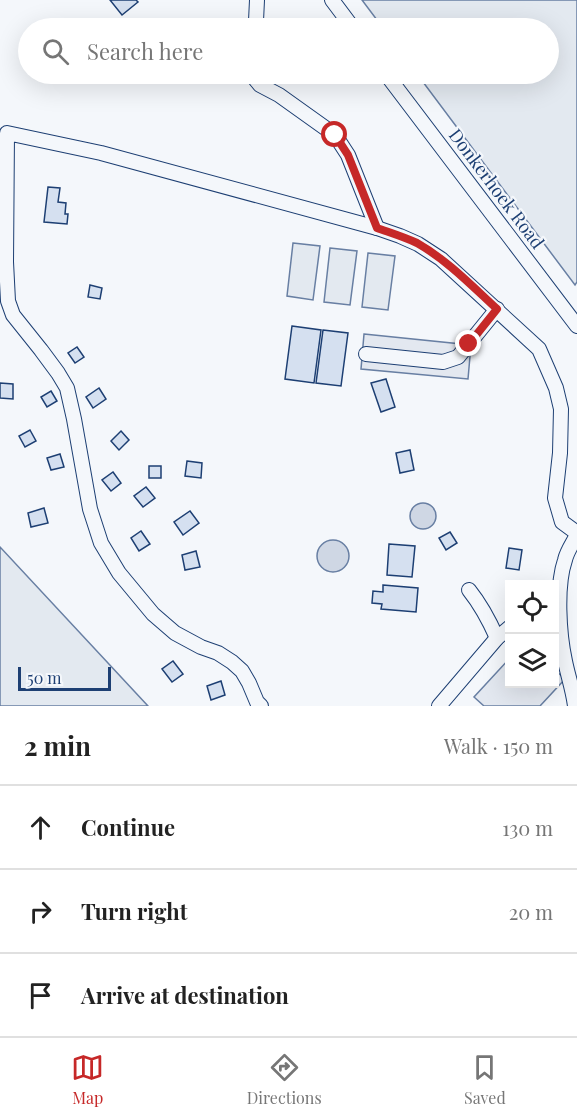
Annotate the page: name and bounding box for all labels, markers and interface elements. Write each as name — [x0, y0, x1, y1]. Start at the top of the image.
search box — [18, 18, 559, 84]
icon: search — [39, 35, 72, 68]
text: Search here — [87, 36, 203, 66]
route start — [321, 121, 347, 147]
street label: Donkerhoek Road — [444, 123, 550, 254]
route end — [455, 330, 481, 356]
map controls — [505, 580, 559, 688]
button: locate — [505, 580, 559, 634]
button: layers — [505, 634, 559, 688]
scale bar — [18, 664, 111, 692]
text: 50 m — [27, 667, 61, 688]
text: 2 min — [24, 728, 91, 763]
text: Walk · 150 m — [444, 732, 553, 759]
icon: ahead — [24, 811, 57, 844]
text: Continue — [81, 812, 175, 842]
text: 130 m — [502, 814, 553, 841]
icon: right — [24, 895, 57, 928]
text: Turn right — [81, 896, 187, 926]
text: 20 m — [509, 898, 553, 925]
icon: arrive — [24, 979, 57, 1012]
text: Arrive at destination — [81, 980, 289, 1010]
tab: Map — [71, 1051, 104, 1108]
tab: Directions — [247, 1051, 322, 1108]
tab: Saved — [464, 1051, 506, 1108]

